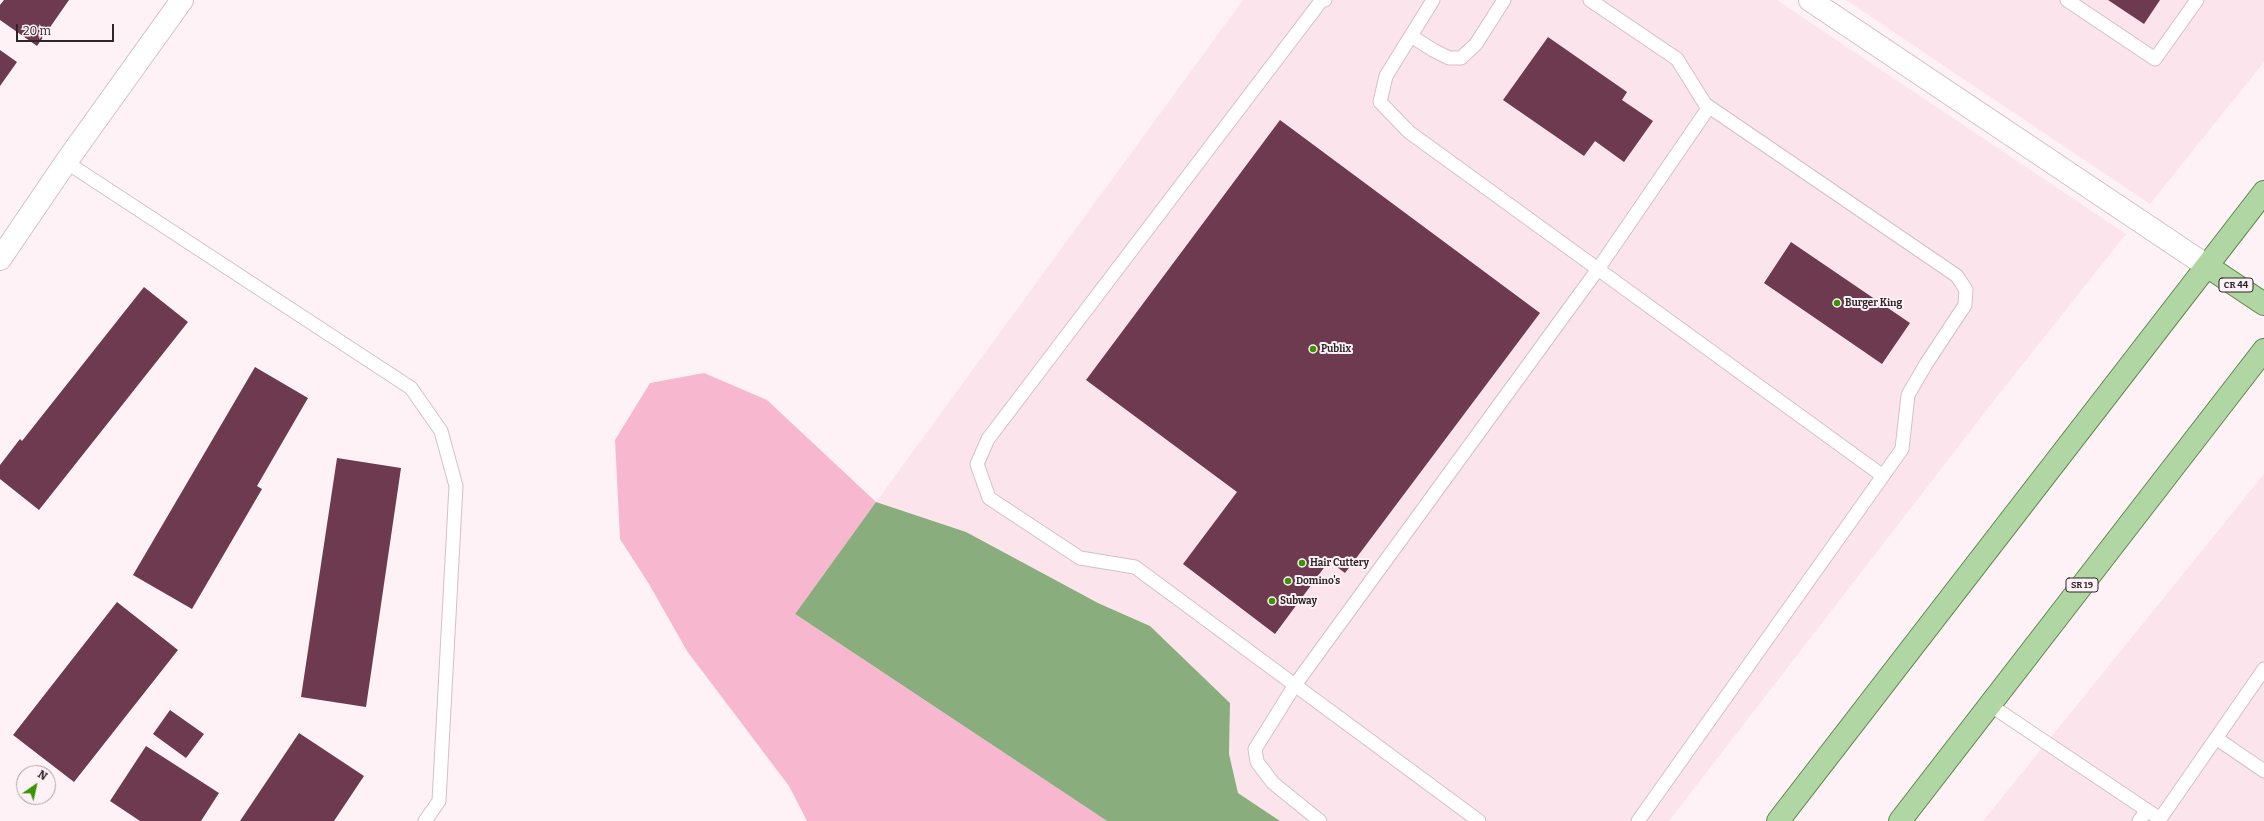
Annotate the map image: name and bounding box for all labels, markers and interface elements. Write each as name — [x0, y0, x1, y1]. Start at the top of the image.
scale bar — [18, 16, 116, 42]
text: 20 m — [23, 24, 51, 38]
road number: CR 44 — [2219, 278, 2253, 292]
place label: Burger King — [1845, 297, 1902, 309]
marker: Burger King — [1832, 298, 1842, 308]
place label: Publix — [1321, 343, 1351, 355]
marker: Publix — [1308, 344, 1318, 354]
place label: Hair Cuttery — [1310, 557, 1369, 569]
marker: Hair Cuttery — [1297, 558, 1307, 568]
place label: Domino's — [1296, 575, 1340, 587]
marker: Domino's — [1283, 576, 1293, 586]
road number: SR 19 — [2066, 578, 2098, 592]
place label: Subway — [1280, 595, 1317, 607]
marker: Subway — [1267, 596, 1277, 606]
north arrow — [16, 765, 56, 805]
text: N — [35, 768, 50, 783]

